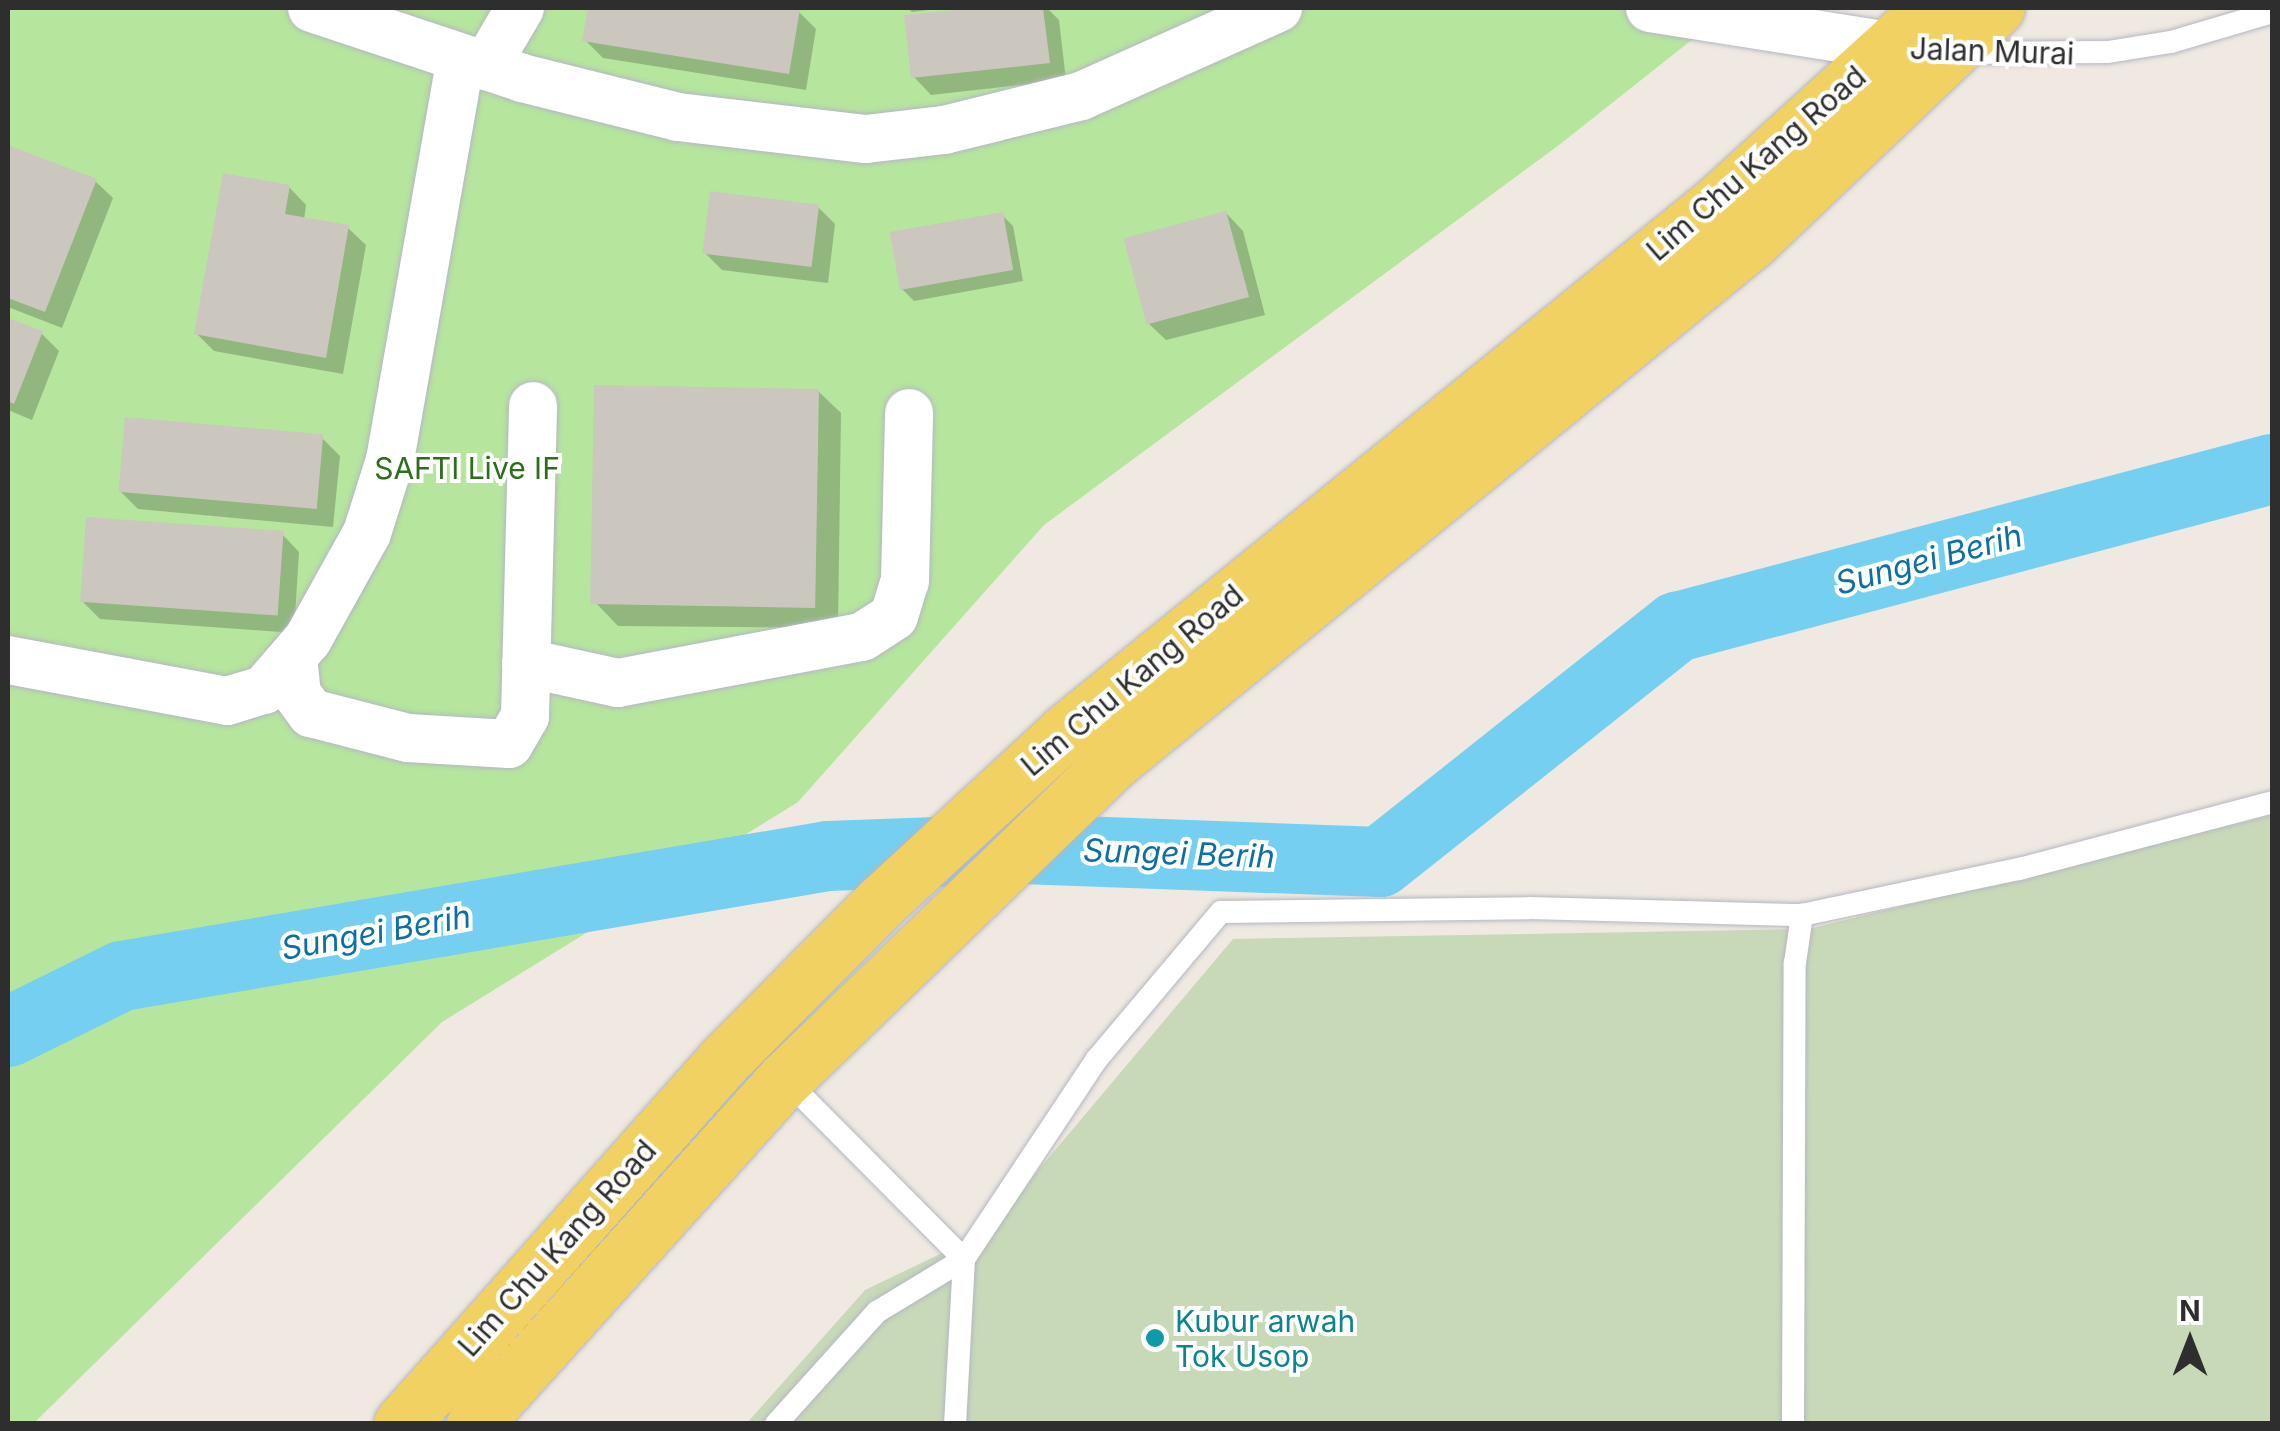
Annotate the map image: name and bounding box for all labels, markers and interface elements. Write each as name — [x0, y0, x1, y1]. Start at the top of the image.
street label: Jalan Murai — [1909, 30, 2075, 72]
street label: Lim Chu Kang Road — [1639, 58, 1873, 268]
park label: SAFTI Live IF — [374, 450, 560, 486]
water label: Sungei Berih — [1831, 517, 2027, 603]
street label: Lim Chu Kang Road — [1014, 577, 1250, 783]
water label: Sungei Berih — [1082, 831, 1276, 877]
water label: Sungei Berih — [278, 897, 474, 969]
street label: Lim Chu Kang Road — [450, 1132, 664, 1364]
north arrow — [2140, 1291, 2240, 1391]
text: N — [2179, 1294, 2201, 1328]
place label: Kubur arwah Tok Usop — [1175, 1303, 1355, 1374]
marker: Kubur arwah Tok Usop — [1144, 1327, 1166, 1349]

